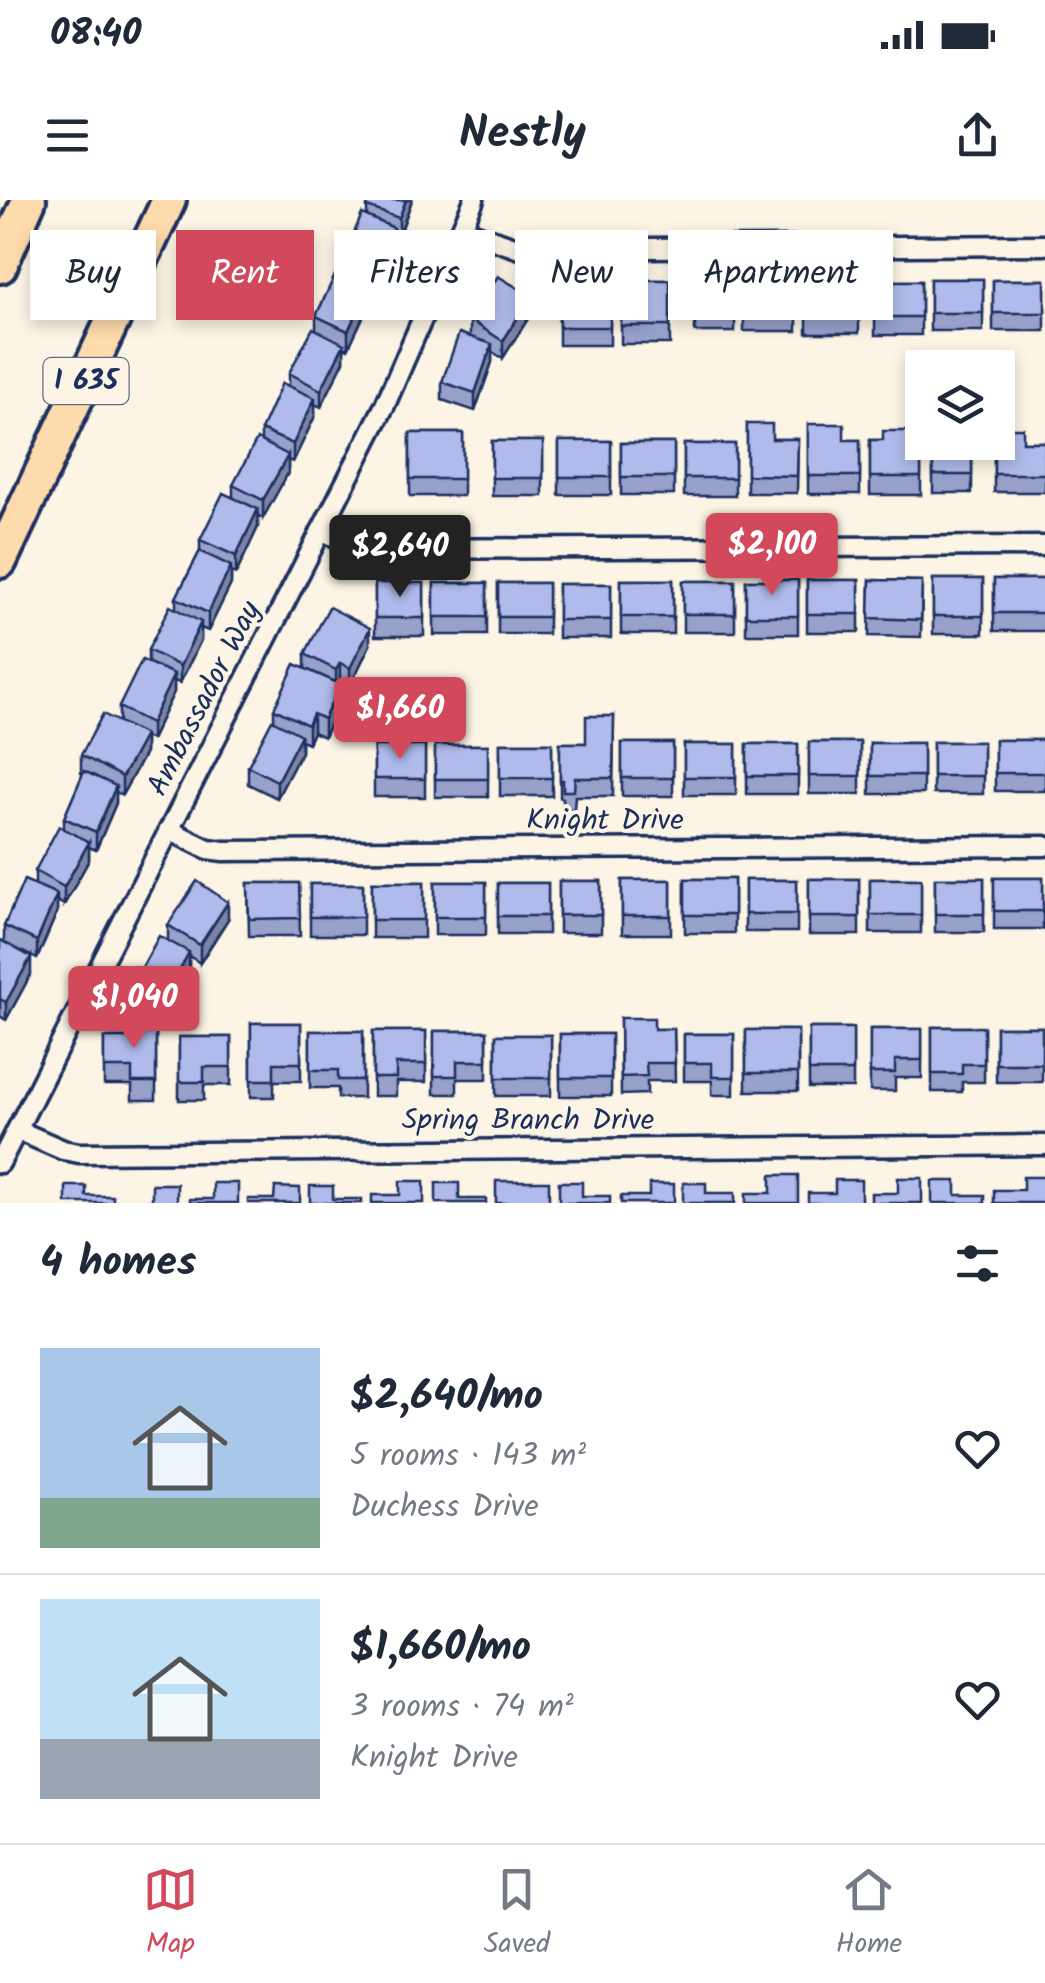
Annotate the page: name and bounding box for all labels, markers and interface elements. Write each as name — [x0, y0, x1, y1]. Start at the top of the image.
text: 08:40 — [50, 5, 141, 65]
text: Nestly — [459, 99, 586, 171]
icon: menu — [40, 108, 95, 163]
icon: share — [950, 108, 1005, 163]
chip: Buy — [30, 230, 156, 320]
chip: Rent — [176, 230, 314, 320]
chip: Filters — [334, 230, 495, 320]
chip: New — [515, 230, 648, 320]
chip: Apartment — [668, 230, 893, 320]
map controls — [905, 350, 1015, 460]
button: layers — [905, 350, 1015, 460]
road number: I 635 — [44, 358, 128, 404]
pin: $2,100 — [691, 513, 853, 598]
pin: $2,640 — [319, 515, 481, 600]
text: $2,100 — [728, 520, 816, 571]
text: $2,640 — [351, 522, 449, 573]
street label: Ambassador Way — [135, 592, 275, 805]
pin: $1,660 — [319, 677, 481, 762]
text: $1,660 — [356, 684, 444, 735]
street label: Knight Drive — [526, 797, 684, 845]
pin: $1,040 — [53, 966, 215, 1051]
text: $1,040 — [90, 973, 178, 1024]
street label: Spring Branch Drive — [402, 1097, 654, 1145]
text: 4 homes — [40, 1230, 196, 1297]
icon: filters — [950, 1236, 1005, 1291]
text: $2,640/mo — [350, 1364, 543, 1431]
icon: home — [120, 1388, 240, 1508]
icon: heart — [950, 1421, 1005, 1476]
text: 5 rooms · 143 m² — [350, 1431, 586, 1482]
text: Duchess Drive — [350, 1482, 539, 1533]
text: $1,660/mo — [350, 1615, 531, 1682]
icon: home — [120, 1639, 240, 1759]
icon: heart — [950, 1672, 1005, 1727]
text: 3 rooms · 74 m² — [350, 1682, 574, 1733]
text: Knight Drive — [350, 1733, 518, 1784]
tab: Map — [143, 1862, 198, 1967]
tab: Saved — [484, 1862, 550, 1967]
tab: Home — [836, 1862, 902, 1967]

